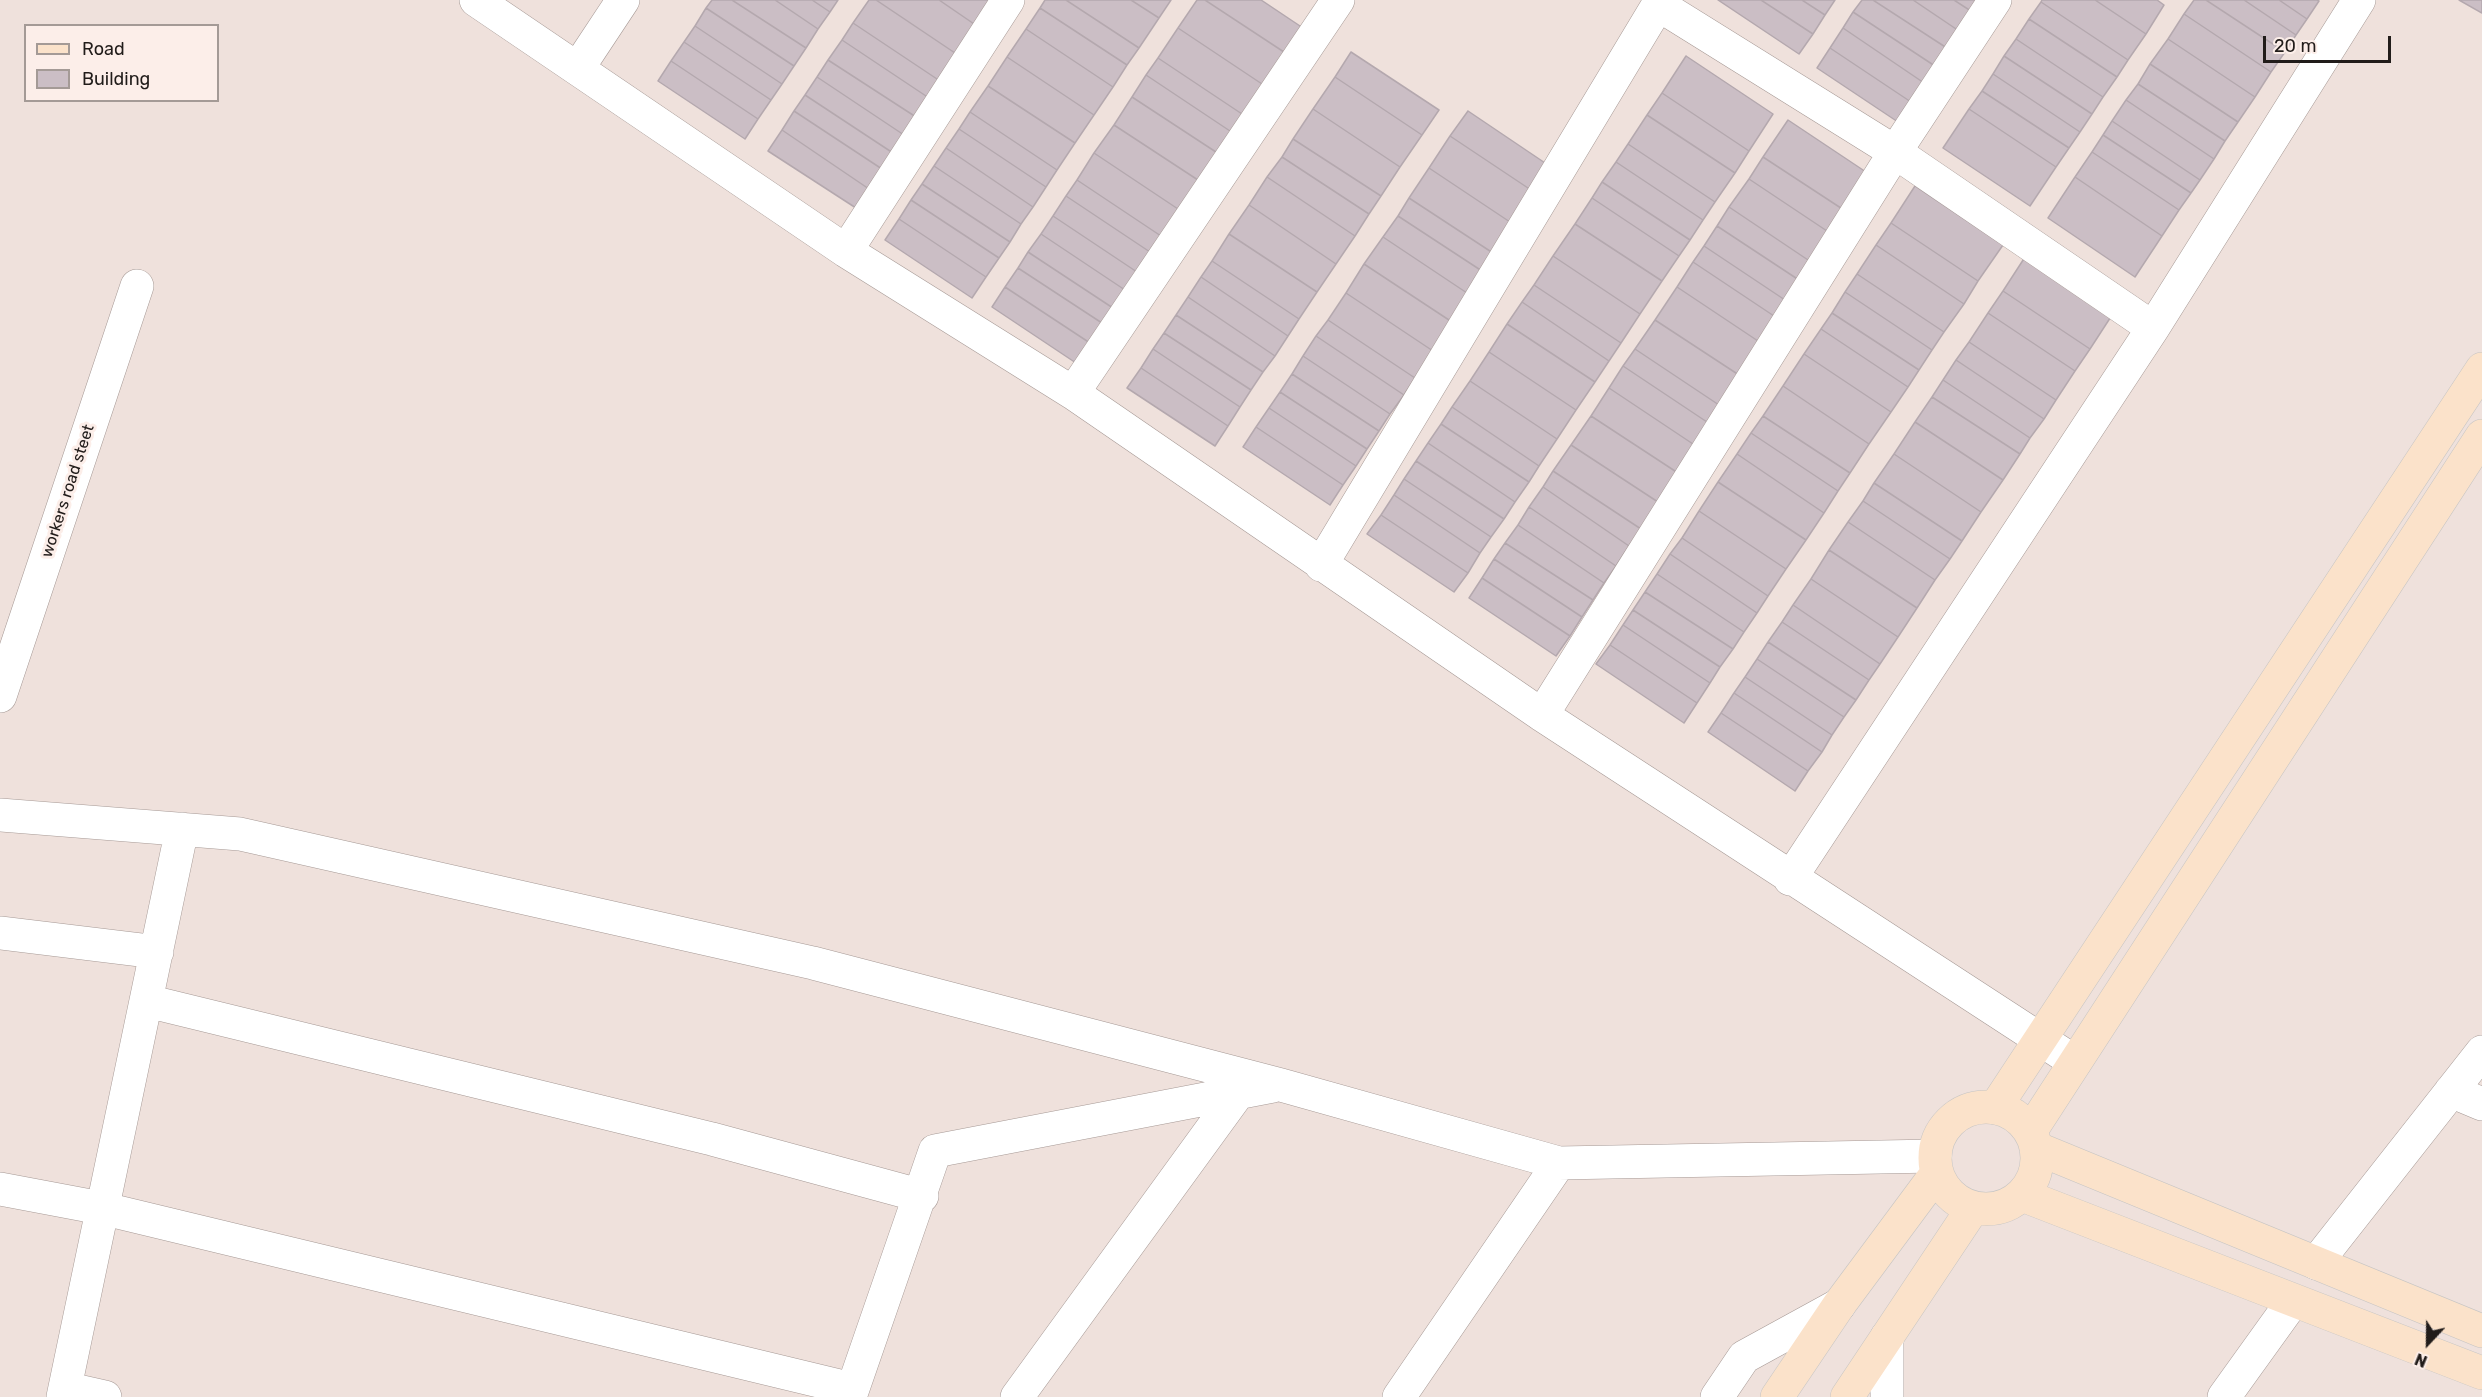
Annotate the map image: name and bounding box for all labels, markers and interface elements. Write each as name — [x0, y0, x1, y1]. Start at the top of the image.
legend — [24, 24, 219, 102]
scale bar — [2266, 24, 2394, 62]
text: 20 m — [2274, 35, 2316, 57]
text: Road — [82, 38, 125, 60]
text: Building — [82, 68, 150, 90]
street label: workers road steet — [37, 422, 99, 560]
north arrow — [2398, 1313, 2458, 1373]
text: N — [2412, 1349, 2430, 1371]

